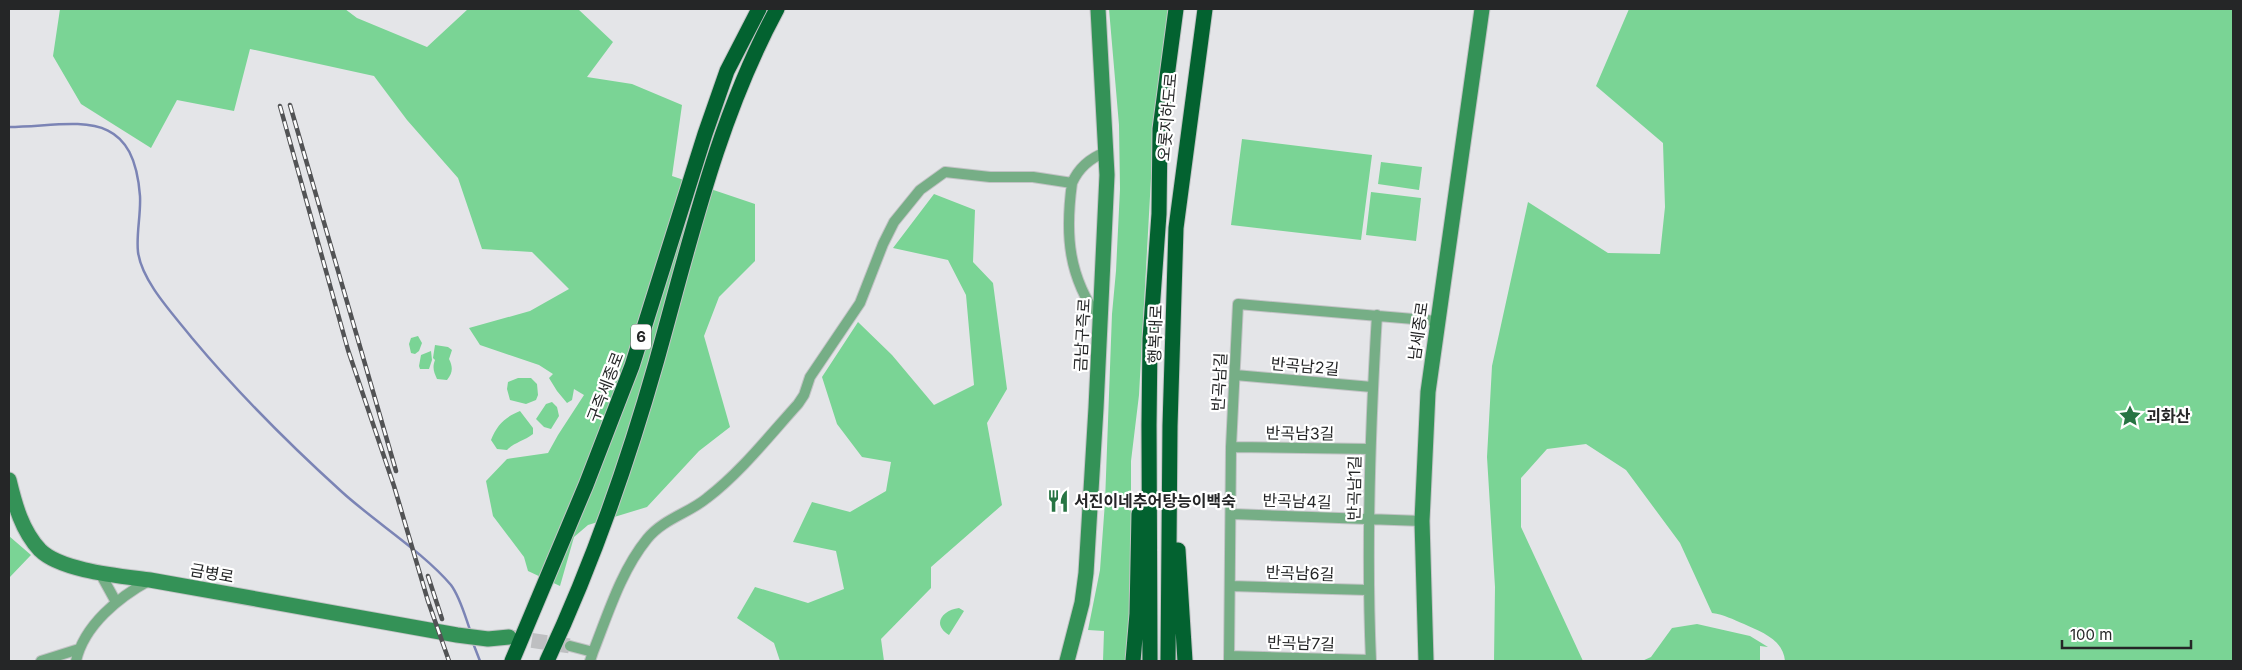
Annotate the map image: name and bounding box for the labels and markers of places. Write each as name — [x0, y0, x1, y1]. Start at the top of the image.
place icon: 괴화산 — [2117, 403, 2143, 429]
place label: 괴화산 — [2146, 406, 2190, 426]
restaurant icon: 서진이네추어탕능이백숙 — [1045, 488, 1071, 514]
place label: 서진이네추어탕능이백숙 — [1074, 491, 1236, 511]

